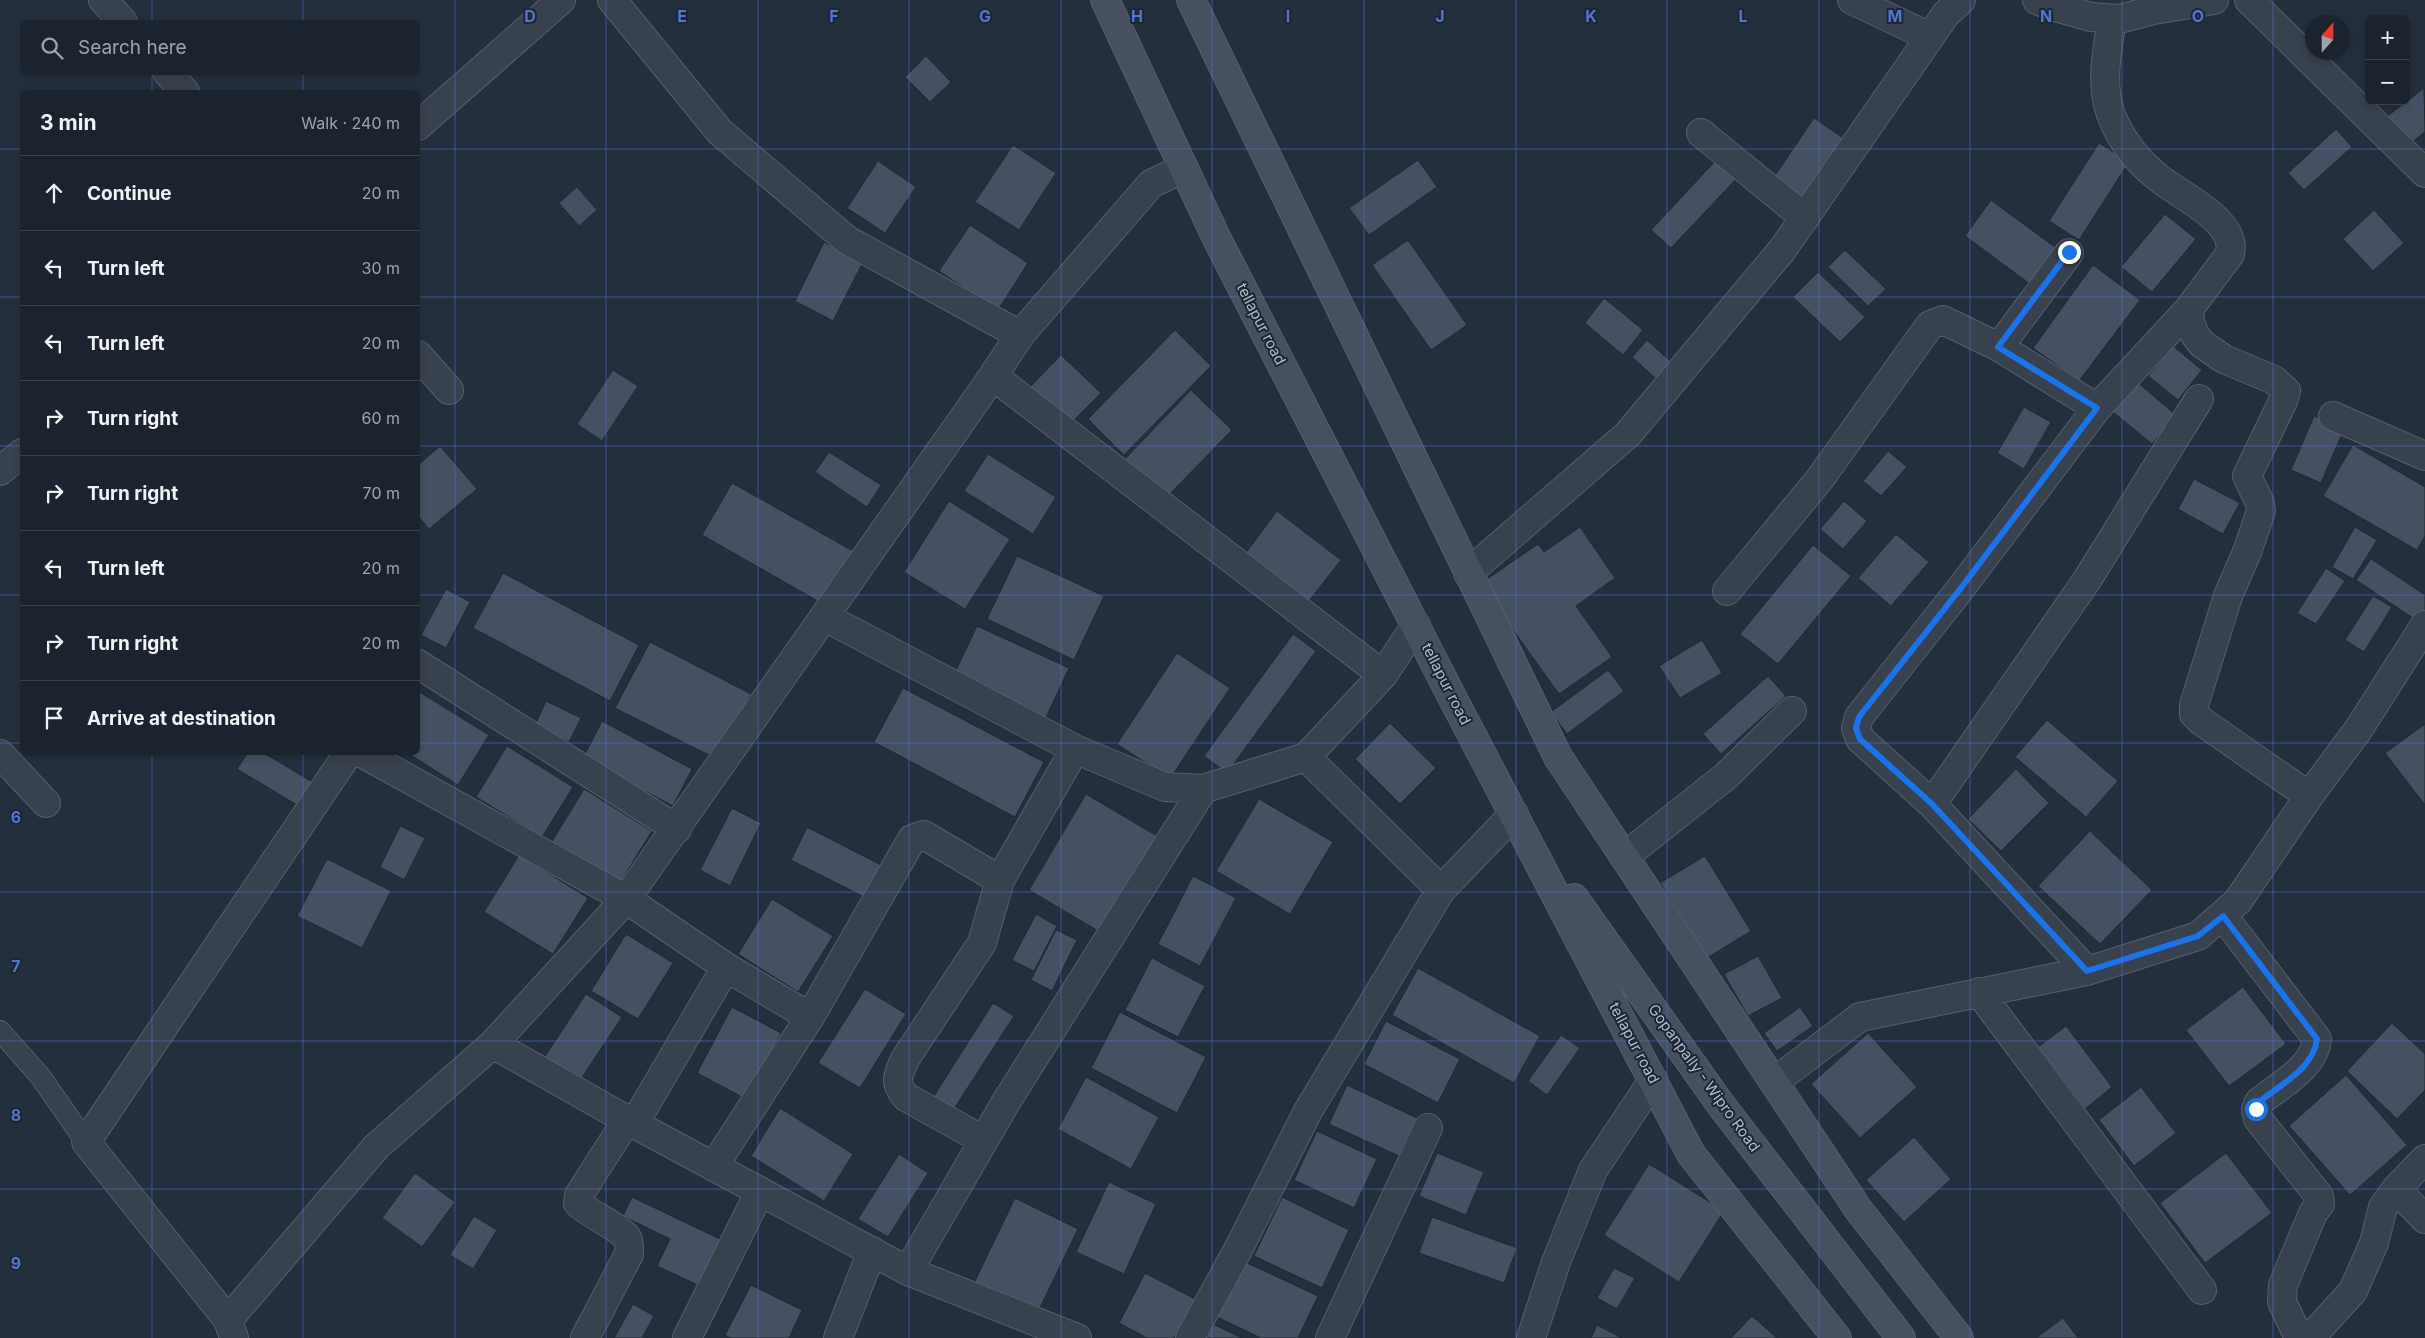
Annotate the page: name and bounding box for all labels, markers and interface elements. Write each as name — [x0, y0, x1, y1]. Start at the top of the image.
text: D — [524, 6, 536, 26]
text: E — [677, 6, 687, 26]
text: F — [829, 6, 839, 26]
text: G — [979, 6, 991, 26]
text: H — [1131, 6, 1143, 26]
text: I — [1286, 6, 1290, 26]
text: J — [1435, 6, 1445, 26]
text: K — [1585, 6, 1597, 26]
text: L — [1738, 6, 1748, 26]
text: M — [1888, 6, 1902, 26]
text: N — [2040, 6, 2052, 26]
text: O — [2192, 6, 2204, 26]
north arrow — [2305, 15, 2350, 60]
map controls — [2365, 15, 2410, 105]
button: + — [2365, 15, 2410, 60]
search box — [20, 20, 420, 75]
icon: search — [38, 34, 66, 62]
text: Search here — [78, 36, 187, 59]
button: − — [2365, 60, 2410, 105]
text: 3 min — [40, 110, 96, 135]
text: Walk · 240 m — [301, 113, 400, 133]
icon: ahead — [40, 179, 68, 207]
text: Continue — [87, 182, 172, 205]
text: 20 m — [362, 183, 400, 203]
route end — [2058, 241, 2081, 264]
icon: left — [40, 254, 68, 282]
text: Turn left — [87, 257, 165, 280]
text: 30 m — [362, 258, 400, 278]
street label: tellapur road — [1233, 280, 1290, 368]
icon: left — [40, 329, 68, 357]
text: Turn left — [87, 332, 165, 355]
text: 20 m — [362, 333, 400, 353]
icon: right — [40, 404, 68, 432]
text: Turn right — [87, 407, 178, 430]
text: 60 m — [361, 408, 400, 428]
icon: right — [40, 479, 68, 507]
text: Turn right — [87, 482, 178, 505]
text: 70 m — [363, 483, 400, 503]
icon: left — [40, 554, 68, 582]
text: Turn left — [87, 557, 165, 580]
text: 20 m — [362, 558, 400, 578]
icon: right — [40, 629, 68, 657]
text: Turn right — [87, 632, 178, 655]
text: 20 m — [362, 633, 400, 653]
street label: tellapur road — [1418, 640, 1475, 728]
icon: arrive — [40, 704, 68, 732]
text: Arrive at destination — [87, 707, 276, 730]
text: 6 — [11, 807, 21, 827]
text: 7 — [11, 956, 21, 976]
street label: tellapur road — [1605, 999, 1664, 1087]
street label: Gopanpally - Wipro Road — [1644, 1000, 1764, 1155]
route start — [2245, 1098, 2268, 1121]
text: 8 — [11, 1105, 21, 1125]
text: 9 — [11, 1253, 21, 1273]

